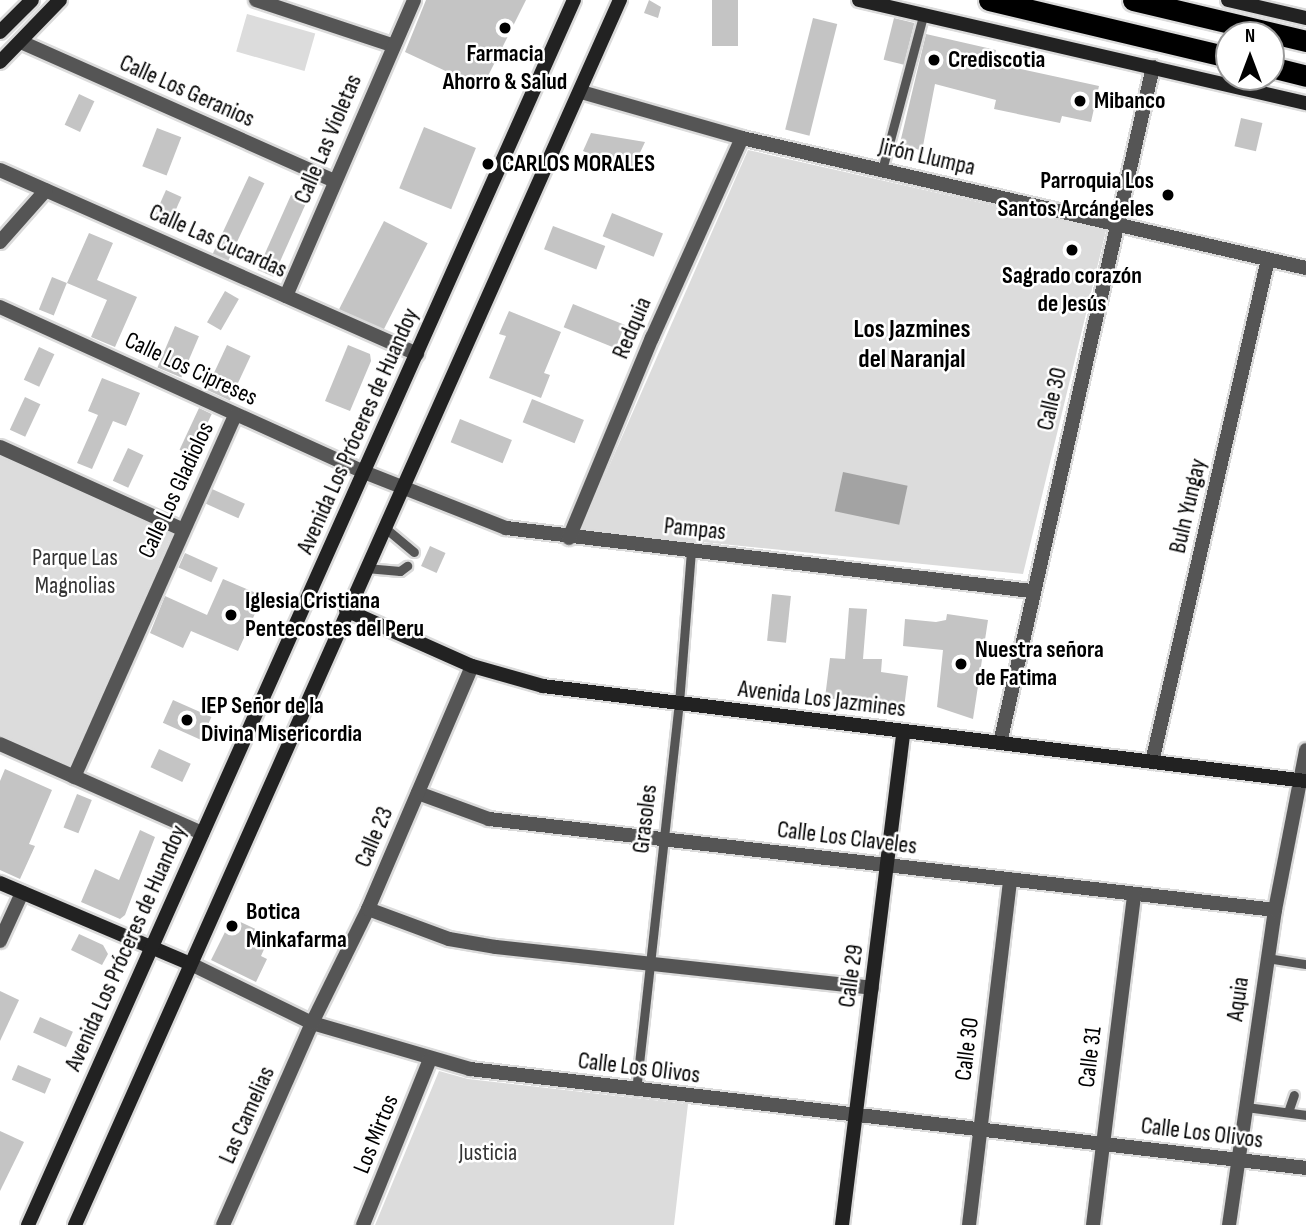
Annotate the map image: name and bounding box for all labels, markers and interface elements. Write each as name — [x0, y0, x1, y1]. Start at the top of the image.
marker: Farmacia Ahorro & Salud — [497, 20, 513, 36]
north arrow — [1215, 21, 1285, 91]
text: N — [1245, 25, 1255, 48]
place label: Farmacia Ahorro & Salud — [443, 40, 567, 96]
place label: Crediscotia — [948, 46, 1045, 74]
street label: Calle Los Geranios — [115, 48, 259, 134]
marker: Crediscotia — [926, 52, 942, 68]
street label: Calle Las Violetas — [288, 70, 368, 208]
place label: Mibanco — [1094, 87, 1165, 115]
marker: Mibanco — [1072, 93, 1088, 109]
street label: Jirón Llumpa — [876, 132, 978, 182]
place label: CARLOS MORALES — [502, 150, 655, 178]
marker: CARLOS MORALES — [480, 156, 496, 172]
place label: Parroquia Los Santos Arcángeles — [997, 167, 1154, 223]
marker: Parroquia Los Santos Arcángeles — [1160, 187, 1176, 203]
street label: Calle Las Cucardas — [145, 198, 291, 284]
marker: Sagrado corazón de Jesús — [1064, 242, 1080, 258]
place label: Sagrado corazón de Jesús — [1002, 262, 1142, 318]
street label: Redquia — [606, 293, 658, 363]
street label: Avenida Los Próceres de Huandoy — [291, 304, 425, 558]
district label: Los Jazmines del Naranjal — [853, 314, 971, 376]
street label: Calle Los Cipreses — [120, 326, 262, 412]
street label: Calle 30 — [1031, 365, 1073, 433]
street label: Calle Los Gladiolos — [132, 417, 220, 563]
street label: Buln Yungay — [1163, 456, 1213, 556]
street label: Pampas — [663, 511, 727, 547]
park label: Parque Las Magnolias — [32, 544, 118, 600]
place label: Iglesia Cristiana Pentecostes del Peru — [245, 587, 424, 643]
marker: Iglesia Cristiana Pentecostes del Peru — [223, 607, 239, 623]
place label: Nuestra señora de Fatima — [975, 636, 1104, 692]
marker: Nuestra señora de Fatima — [953, 656, 969, 672]
street label: Avenida Los Jazmines — [737, 674, 907, 724]
place label: IEP Señor de la Divina Misericordia — [201, 692, 362, 748]
marker: IEP Señor de la Divina Misericordia — [179, 712, 195, 728]
street label: Grasoles — [626, 783, 664, 855]
street label: Calle 23 — [348, 802, 400, 872]
street label: Calle Los Claveles — [776, 815, 918, 861]
street label: Avenida Los Próceres de Huandoy — [59, 821, 193, 1075]
place label: Botica Minkafarma — [246, 898, 347, 954]
marker: Botica Minkafarma — [224, 918, 240, 934]
street label: Calle 29 — [832, 943, 870, 1009]
street label: Aquia — [1221, 975, 1255, 1023]
street label: Calle 30 — [949, 1016, 985, 1082]
street label: Calle 31 — [1072, 1025, 1108, 1089]
street label: Calle Los Olivos — [576, 1046, 702, 1090]
street label: Las Camelias — [213, 1062, 281, 1168]
street label: Los Mirtos — [347, 1090, 405, 1178]
street label: Calle Los Olivos — [1139, 1111, 1265, 1155]
park label: Justicia — [459, 1139, 517, 1167]

